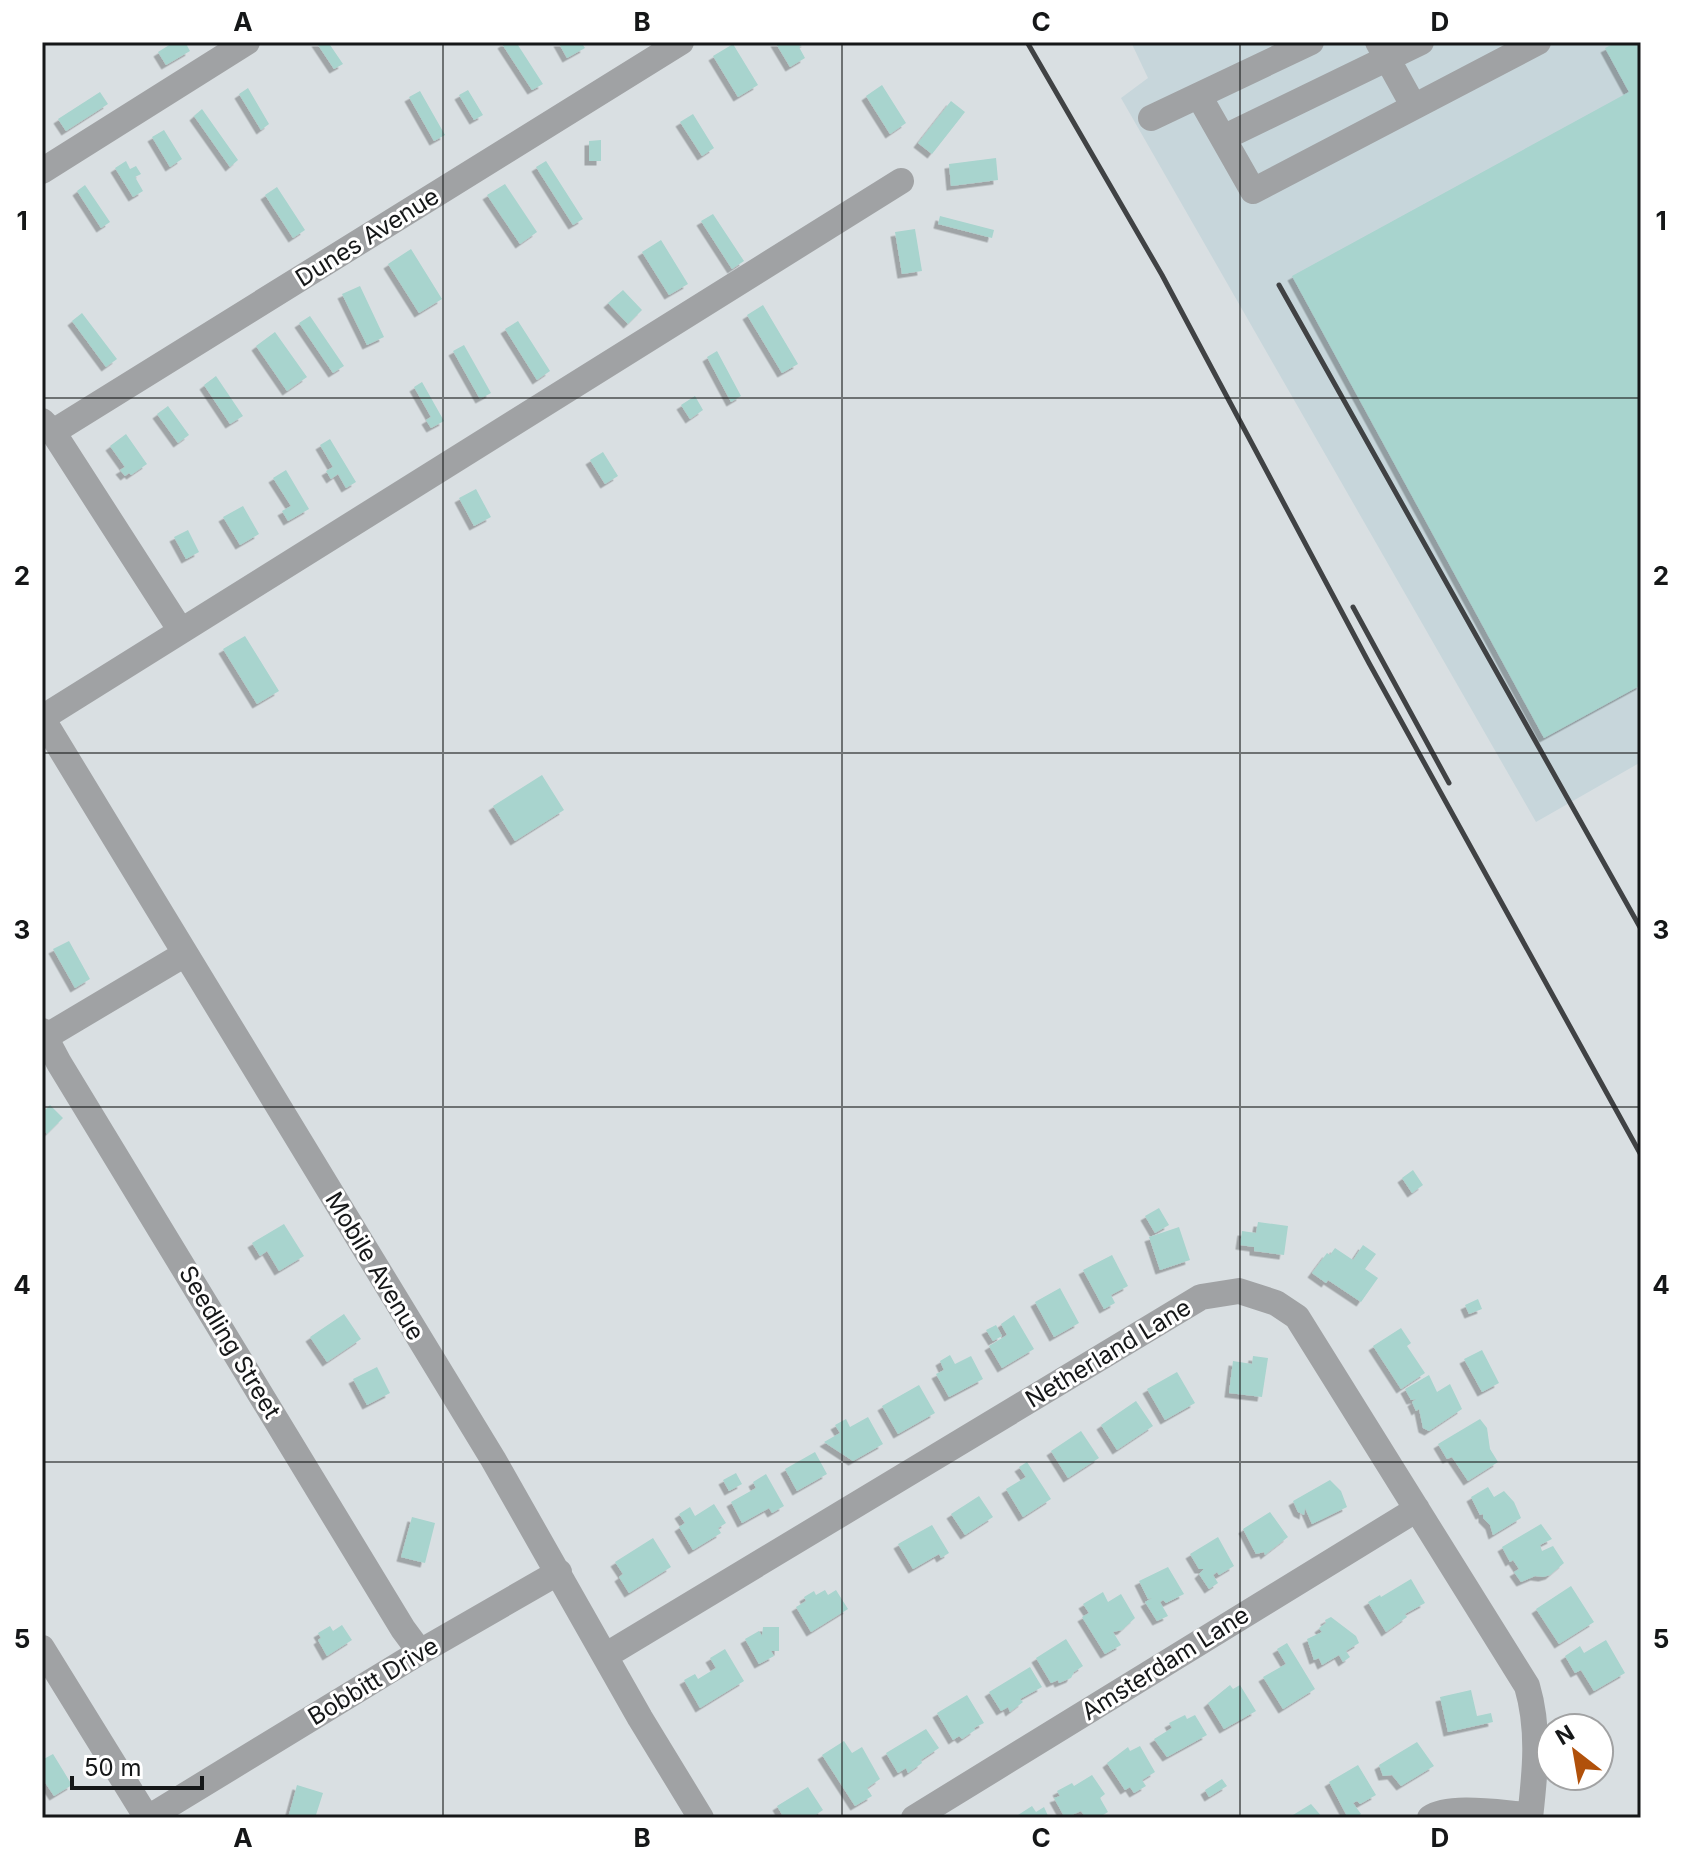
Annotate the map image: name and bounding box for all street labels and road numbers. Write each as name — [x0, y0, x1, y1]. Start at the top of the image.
street label: Dunes Avenue — [290, 181, 444, 293]
street label: Mobile Avenue — [319, 1187, 431, 1345]
street label: Seedling Street — [173, 1260, 287, 1424]
street label: Netherland Lane — [1020, 1292, 1196, 1414]
street label: Amsterdam Lane — [1076, 1600, 1254, 1726]
street label: Bobbitt Drive — [303, 1631, 443, 1731]

